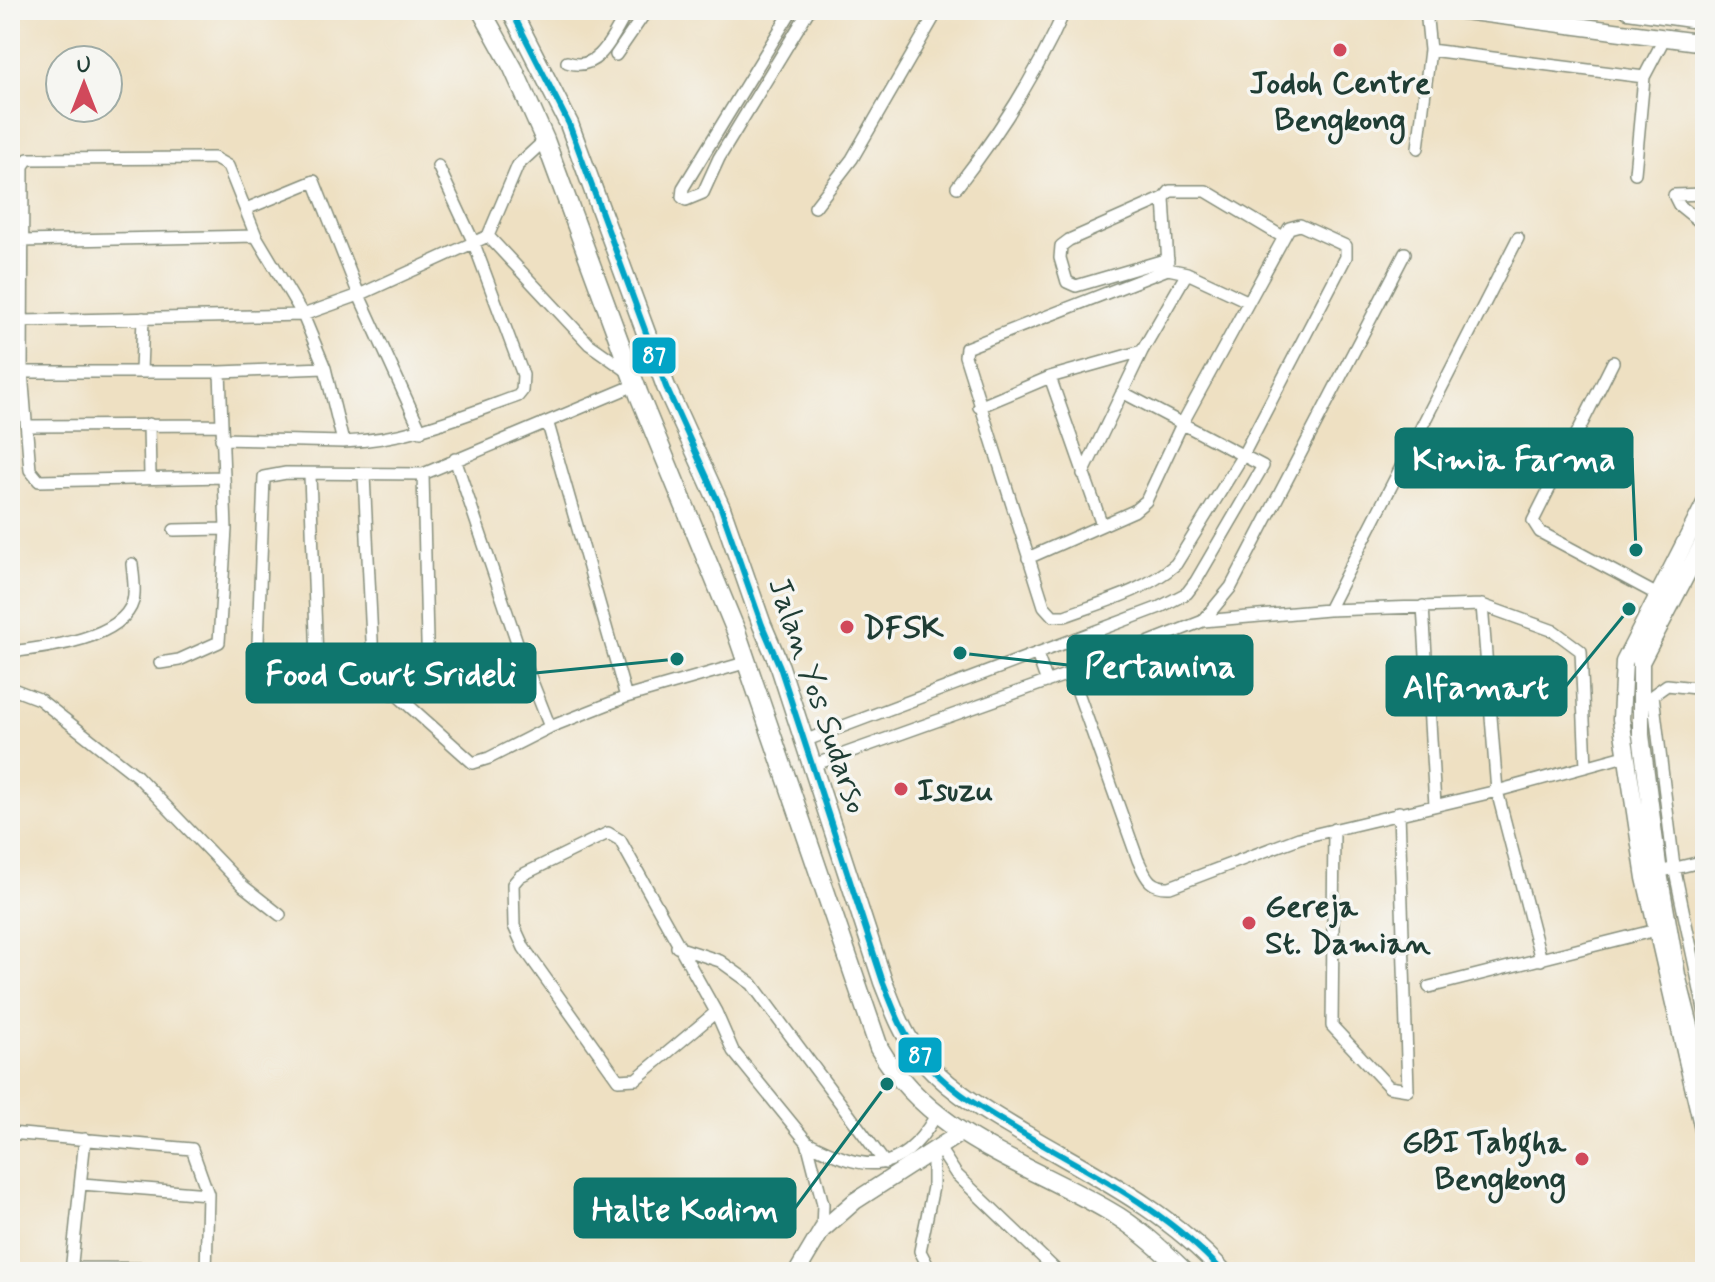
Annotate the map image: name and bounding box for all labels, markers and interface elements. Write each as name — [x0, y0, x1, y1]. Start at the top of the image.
marker: Jodoh Centre Bengkong — [1331, 41, 1349, 59]
north arrow — [44, 44, 124, 124]
text: U — [77, 52, 91, 80]
place label: Jodoh Centre Bengkong — [1249, 63, 1431, 145]
line badge: 87 — [631, 336, 677, 375]
text: 87 — [642, 343, 666, 371]
callout: Kimia Farma — [1396, 429, 1632, 487]
text: Kimia Farma — [1412, 438, 1616, 483]
street label: Jalan Yos Sudarso — [757, 572, 877, 819]
place label: DFSK — [863, 608, 944, 650]
marker: DFSK — [838, 618, 856, 636]
callout: Pertamina — [1068, 636, 1252, 694]
callout: Food Court Srideli — [247, 644, 535, 702]
text: Pertamina — [1084, 645, 1236, 690]
text: Food Court Srideli — [265, 653, 517, 698]
callout: Alfamart — [1387, 657, 1566, 715]
text: Alfamart — [1403, 666, 1550, 711]
place label: Isuzu — [917, 770, 993, 812]
marker: Isuzu — [892, 780, 910, 798]
place label: Gereja St. Damian — [1265, 886, 1431, 965]
marker: Gereja St. Damian — [1240, 914, 1258, 932]
line badge: 87 — [897, 1036, 943, 1074]
text: 87 — [908, 1043, 932, 1071]
place label: GBI Tabgha Bengkong — [1402, 1122, 1567, 1204]
marker: GBI Tabgha Bengkong — [1573, 1150, 1591, 1168]
callout: Halte Kodim — [575, 1179, 795, 1237]
text: Halte Kodim — [591, 1188, 779, 1233]

